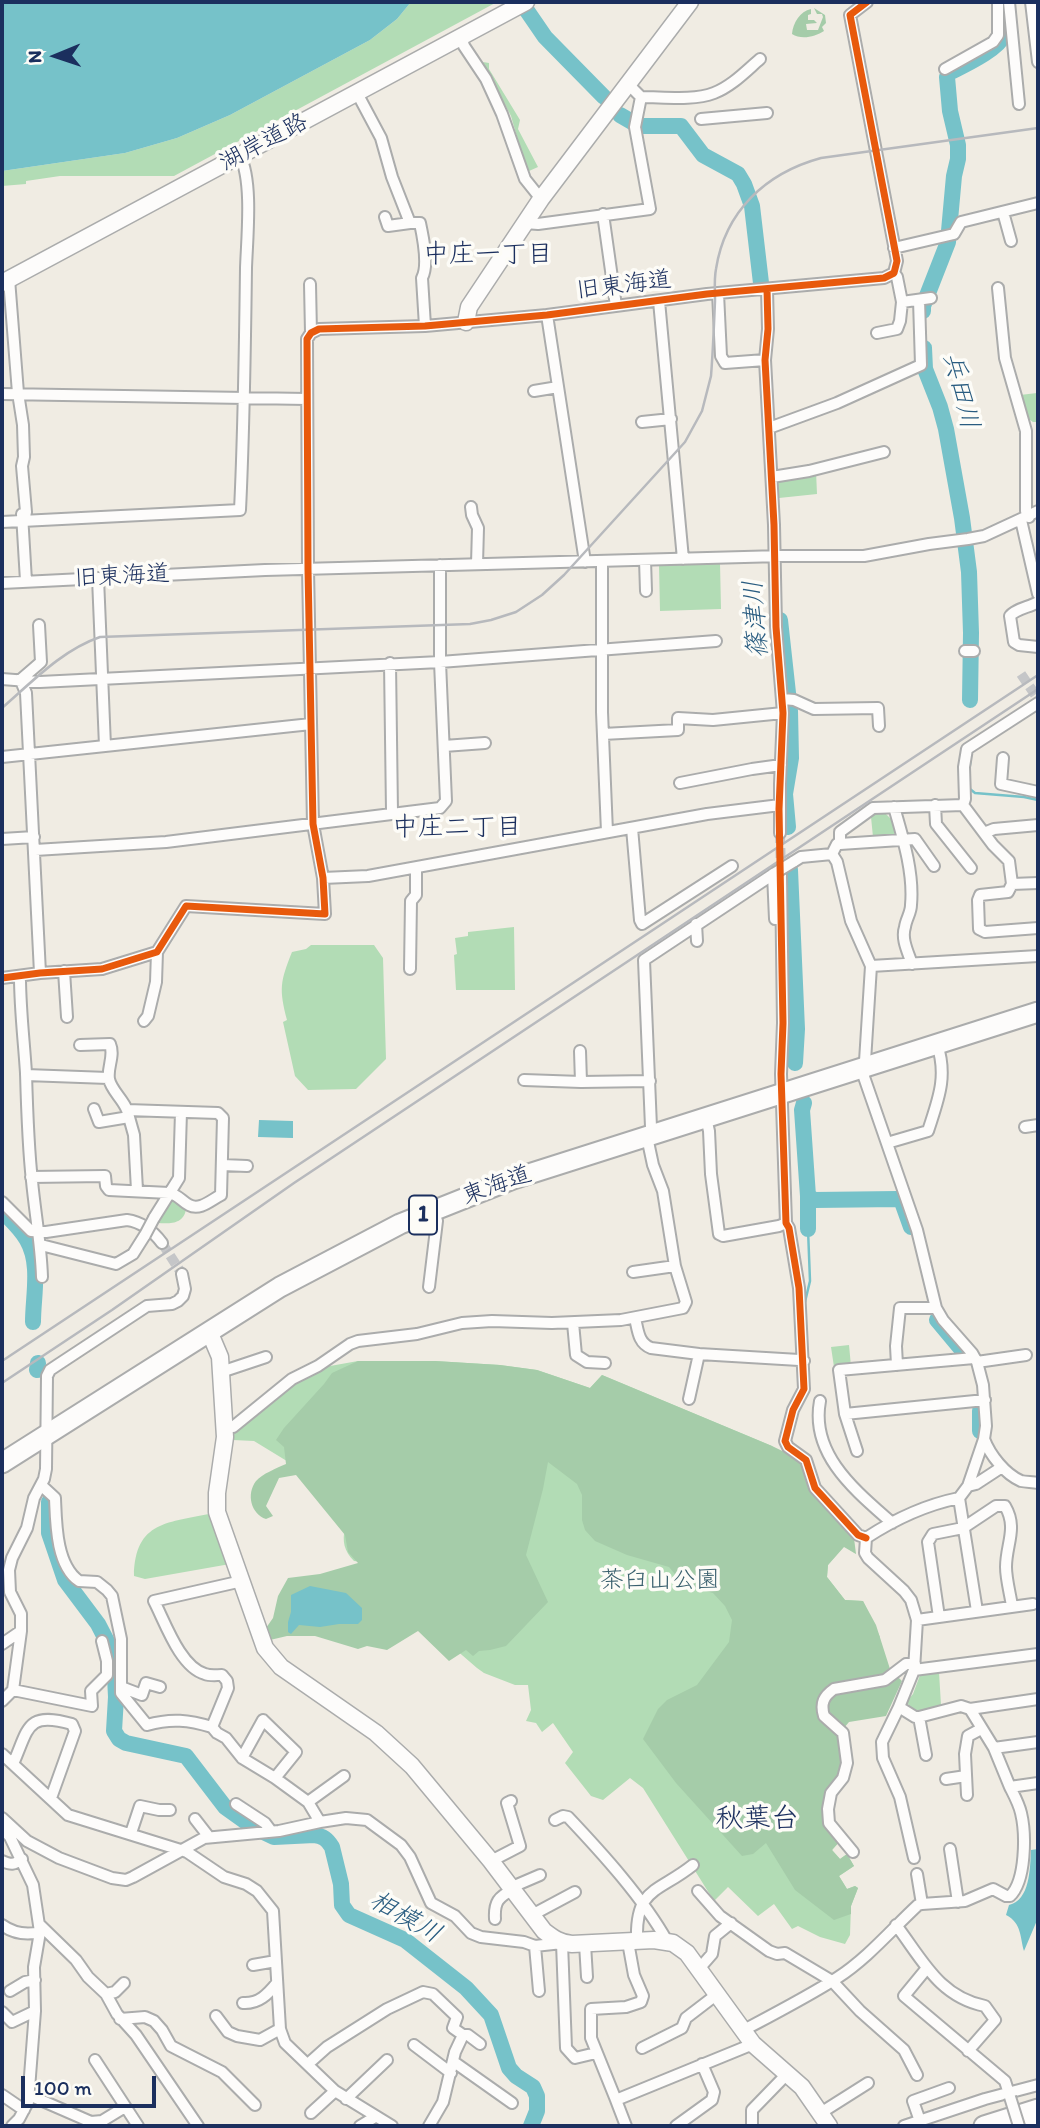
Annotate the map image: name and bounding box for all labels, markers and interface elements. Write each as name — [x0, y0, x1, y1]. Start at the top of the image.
north arrow — [21, 21, 91, 91]
text: N — [23, 50, 46, 64]
street label: 湖岸道路 — [215, 108, 313, 178]
district label: 中庄一丁目 — [423, 239, 553, 271]
street label: 旧東海道 — [575, 266, 673, 306]
water label: 兵田川 — [935, 349, 985, 433]
street label: 旧東海道 — [73, 560, 171, 594]
water label: 篠津川 — [739, 579, 775, 659]
district label: 中庄二丁目 — [392, 812, 522, 844]
street label: 東海道 — [458, 1160, 536, 1212]
road number: 1 — [409, 1196, 437, 1234]
park label: 茶臼山公園 — [600, 1567, 720, 1595]
district label: 秋葉台 — [715, 1803, 799, 1837]
water label: 相模川 — [363, 1885, 447, 1951]
scale bar — [24, 2062, 159, 2106]
text: 100 m — [34, 2075, 92, 2100]

